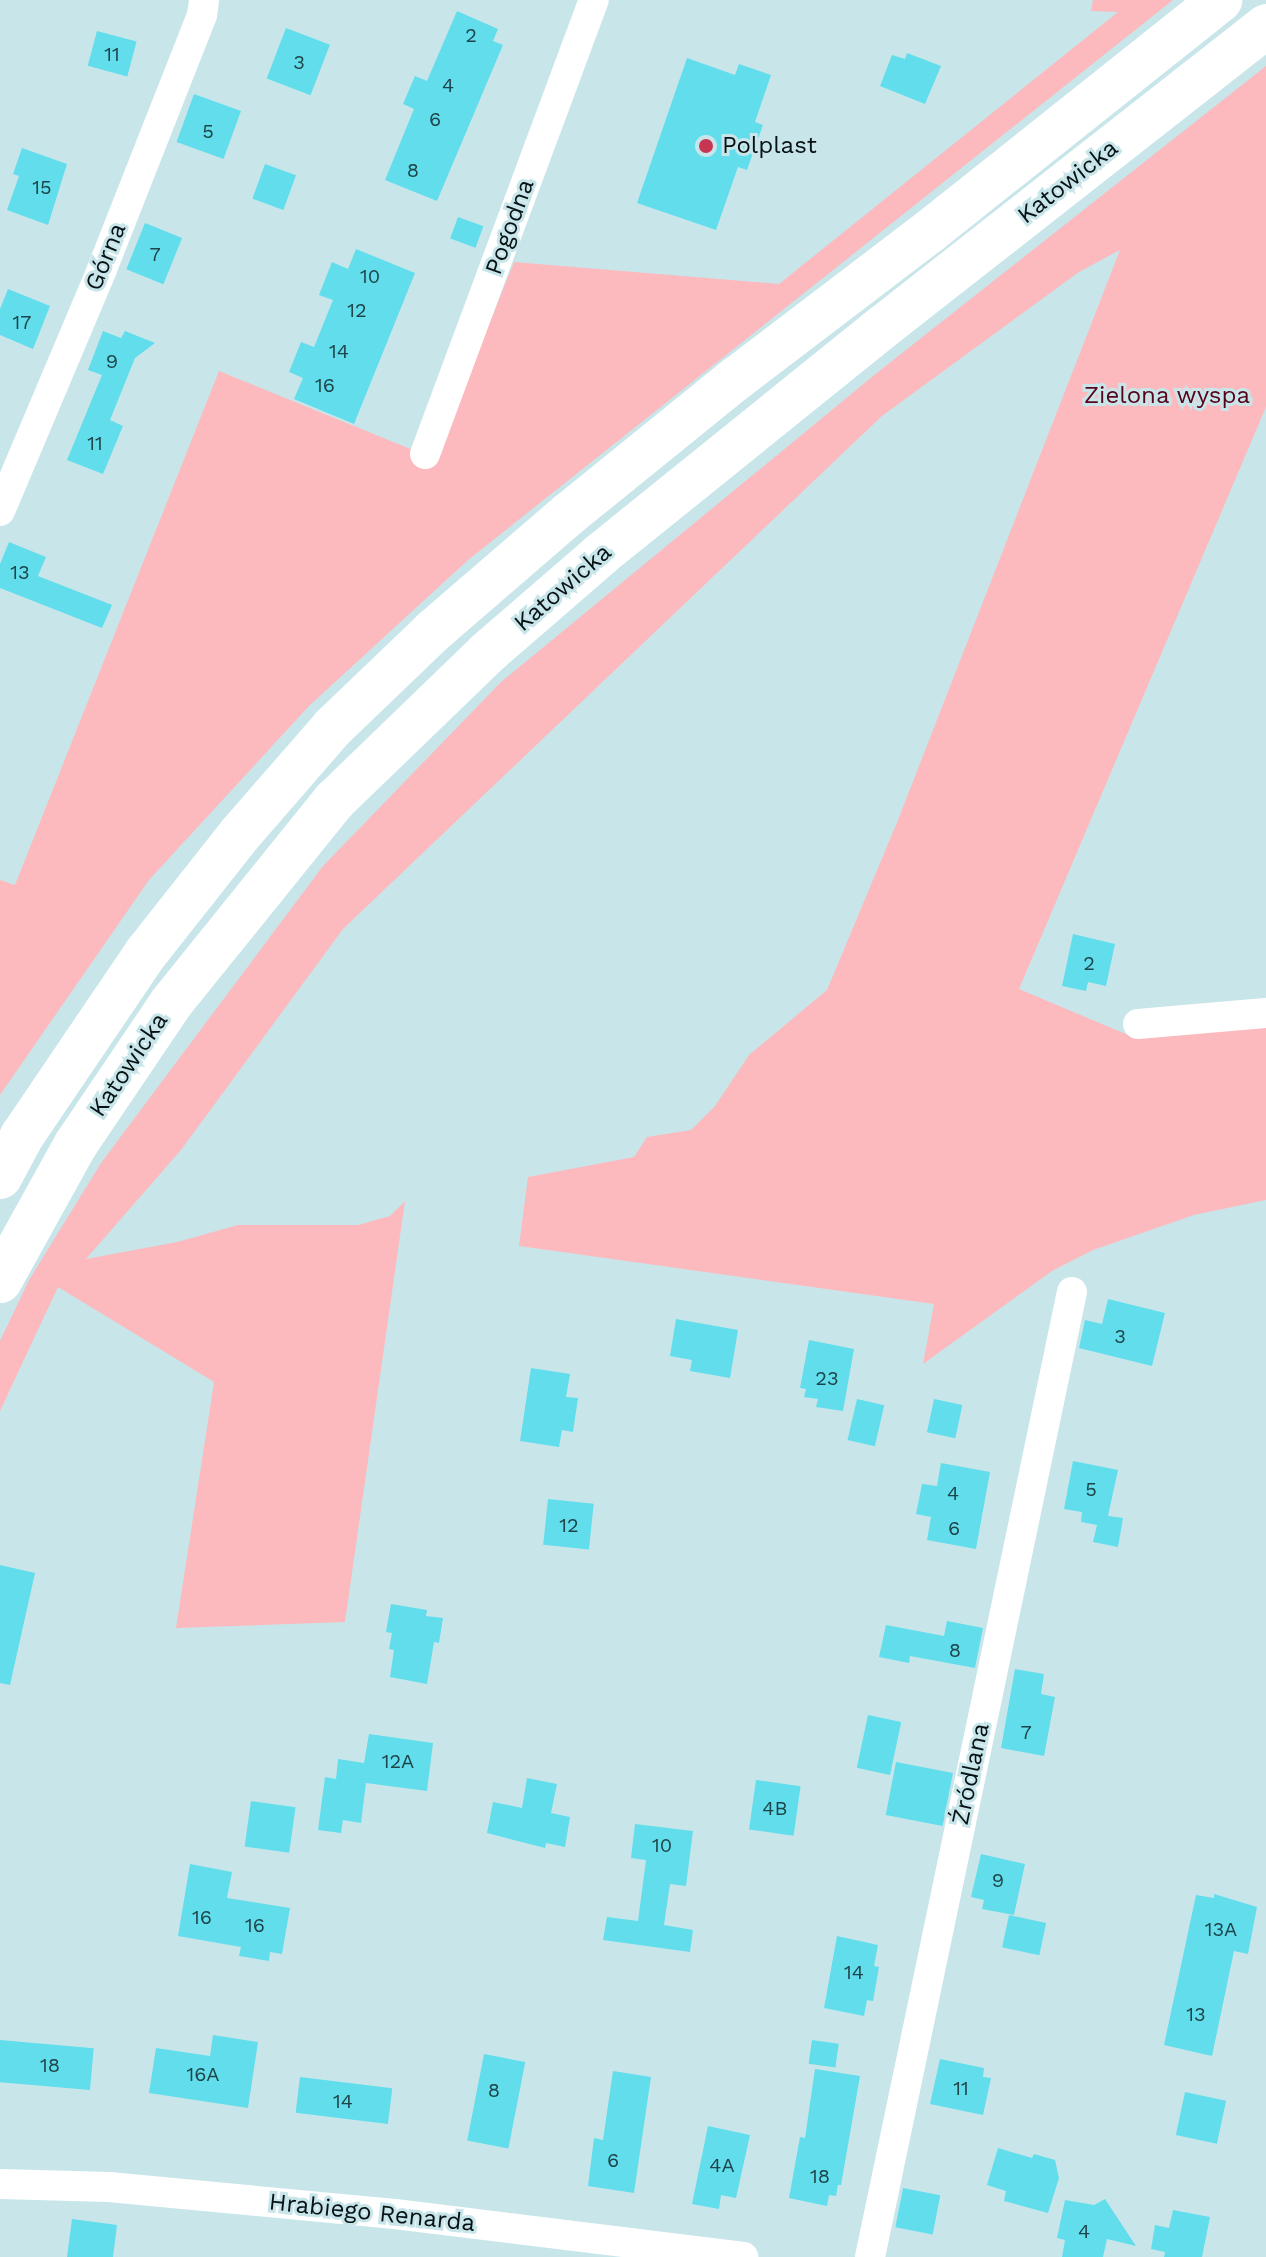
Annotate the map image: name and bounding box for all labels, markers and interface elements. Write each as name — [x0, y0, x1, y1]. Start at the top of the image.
house number: 2 — [465, 23, 477, 47]
house number: 11 — [104, 42, 120, 66]
house number: 3 — [293, 50, 305, 74]
house number: 4 — [442, 73, 454, 97]
house number: 6 — [429, 107, 441, 131]
house number: 5 — [202, 119, 214, 143]
place label: Polplast — [722, 132, 817, 160]
street label: Katowicka — [1012, 134, 1124, 230]
marker: Polplast — [697, 137, 715, 155]
house number: 8 — [407, 158, 419, 182]
house number: 15 — [32, 175, 52, 199]
street label: Pogodna — [479, 175, 541, 279]
street label: Górna — [80, 219, 132, 295]
house number: 7 — [149, 242, 161, 266]
house number: 10 — [360, 264, 380, 288]
house number: 12 — [347, 298, 367, 322]
house number: 17 — [12, 310, 32, 334]
house number: 14 — [329, 339, 349, 363]
house number: 9 — [106, 349, 118, 373]
house number: 16 — [315, 373, 335, 397]
park label: Zielona wyspa — [1083, 382, 1251, 410]
house number: 11 — [87, 431, 103, 455]
street label: Katowicka — [508, 538, 618, 638]
house number: 13 — [10, 560, 30, 584]
house number: 2 — [1083, 951, 1095, 975]
street label: Katowicka — [84, 1007, 174, 1123]
house number: 3 — [1114, 1324, 1126, 1348]
house number: 23 — [815, 1366, 839, 1390]
house number: 5 — [1085, 1477, 1097, 1501]
house number: 4 — [947, 1481, 959, 1505]
house number: 12 — [559, 1513, 579, 1537]
house number: 6 — [948, 1516, 960, 1540]
house number: 8 — [949, 1638, 961, 1662]
house number: 7 — [1020, 1720, 1032, 1744]
street label: Źródlana — [946, 1721, 996, 1827]
house number: 12A — [382, 1749, 414, 1773]
house number: 4B — [762, 1796, 788, 1820]
house number: 10 — [652, 1833, 672, 1857]
house number: 9 — [992, 1868, 1004, 1892]
house number: 16 — [192, 1905, 212, 1929]
house number: 16 — [245, 1913, 265, 1937]
house number: 13A — [1205, 1917, 1237, 1941]
house number: 14 — [844, 1960, 864, 1984]
house number: 13 — [1186, 2002, 1206, 2026]
house number: 18 — [40, 2053, 60, 2077]
house number: 16A — [186, 2062, 220, 2086]
house number: 11 — [953, 2076, 969, 2100]
house number: 8 — [488, 2078, 500, 2102]
house number: 14 — [333, 2089, 353, 2113]
house number: 6 — [607, 2148, 619, 2172]
house number: 4A — [709, 2153, 735, 2177]
house number: 18 — [810, 2164, 830, 2188]
street label: Hrabiego Renarda — [268, 2188, 476, 2238]
house number: 4 — [1078, 2219, 1090, 2243]

